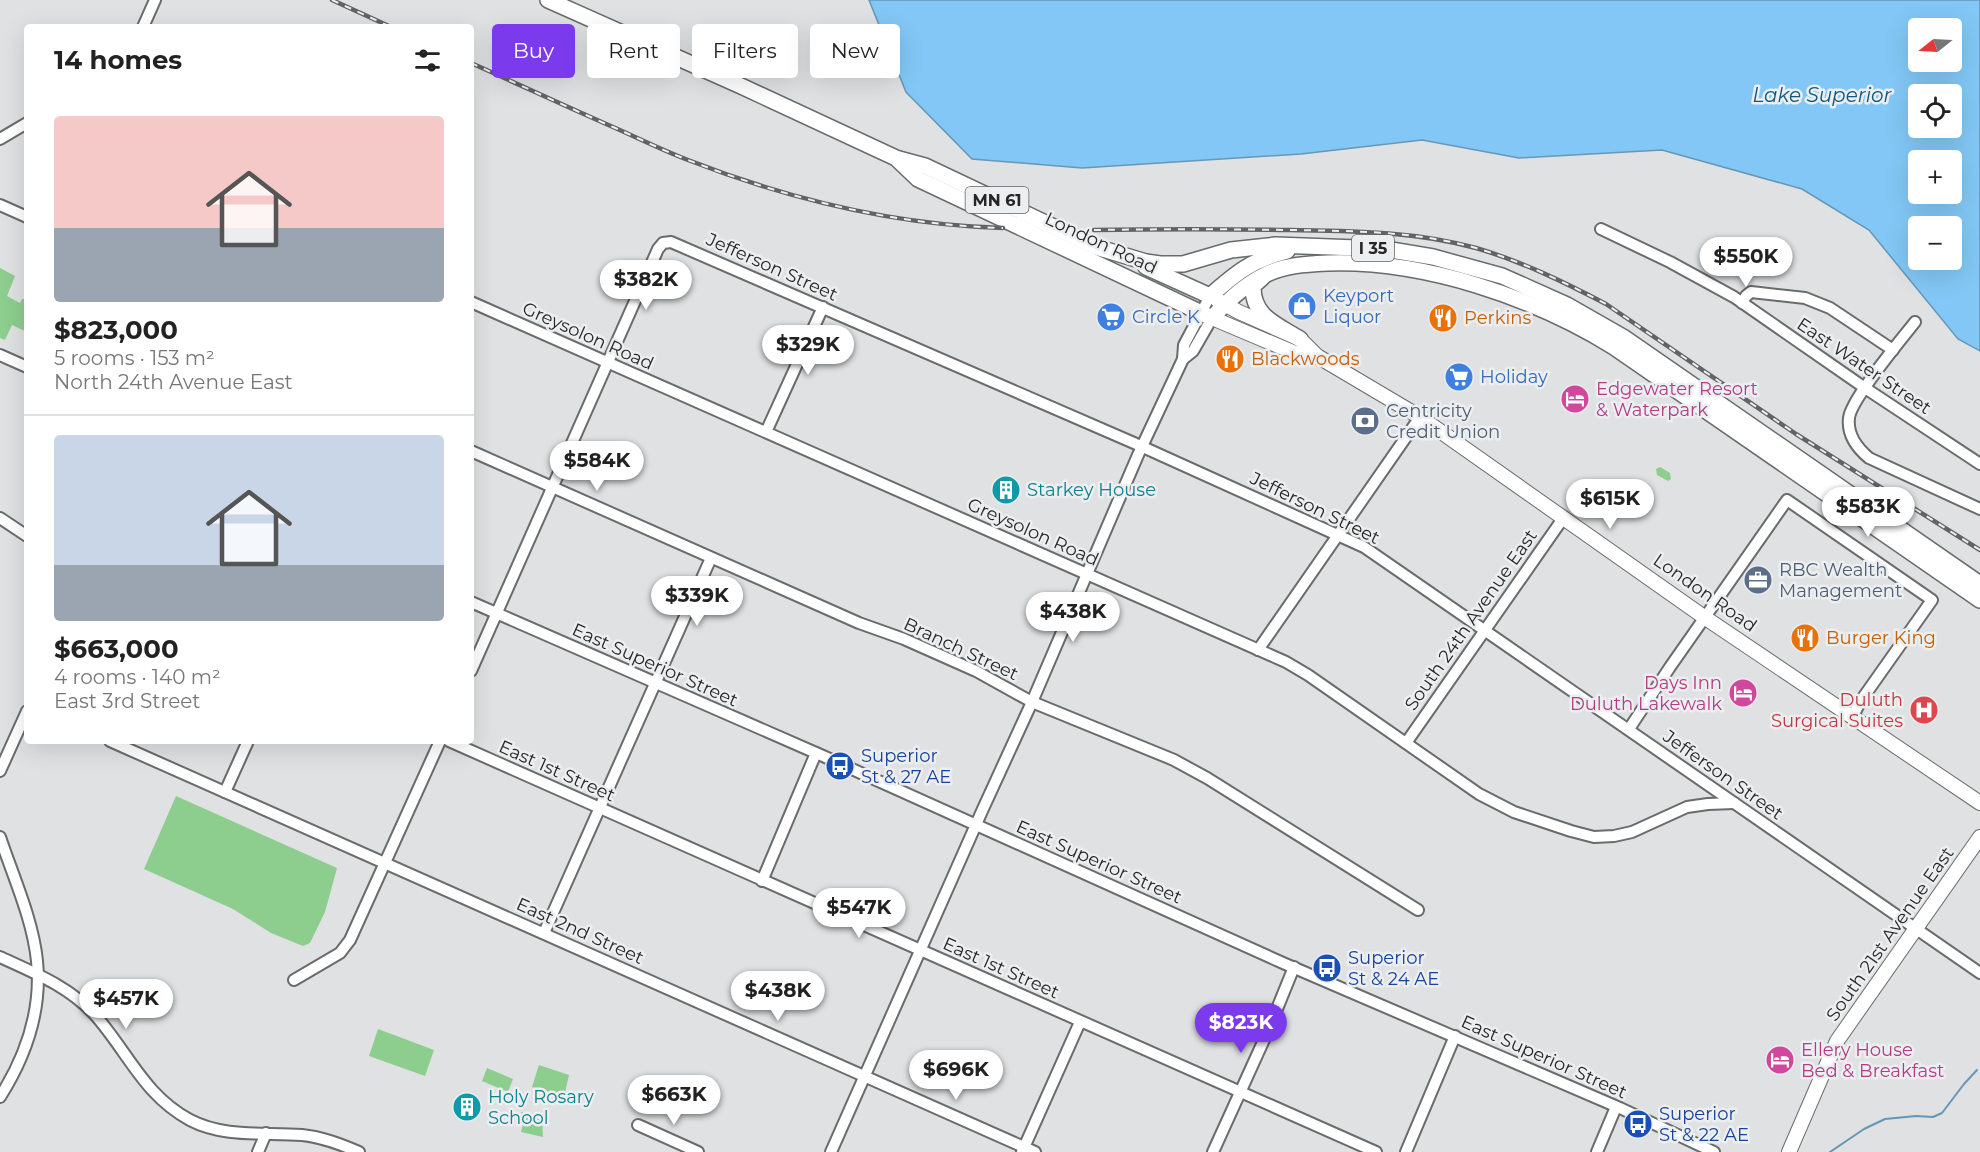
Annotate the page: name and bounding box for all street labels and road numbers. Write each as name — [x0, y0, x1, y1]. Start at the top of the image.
road number: MN 61 — [966, 187, 1028, 213]
street label: London Road — [1041, 207, 1161, 279]
street label: Jefferson Street — [702, 228, 841, 306]
road number: I 35 — [1352, 235, 1394, 261]
street label: Greysolon Road — [519, 297, 657, 375]
street label: East Water Street — [1793, 313, 1935, 419]
street label: Jefferson Street — [1246, 467, 1383, 549]
street label: Greysolon Road — [964, 493, 1102, 571]
street label: South 24th Avenue East — [1400, 525, 1542, 715]
street label: London Road — [1649, 549, 1761, 637]
street label: Branch Street — [900, 613, 1022, 685]
street label: East Superior Street — [569, 619, 741, 711]
street label: Jefferson Street — [1658, 725, 1787, 825]
street label: East 1st Street — [495, 736, 619, 806]
street label: East Superior Street — [1013, 816, 1185, 908]
street label: South 21st Avenue East — [1821, 843, 1959, 1025]
street label: East 2nd Street — [513, 893, 647, 969]
street label: East 1st Street — [939, 933, 1063, 1003]
street label: East Superior Street — [1458, 1011, 1630, 1103]

